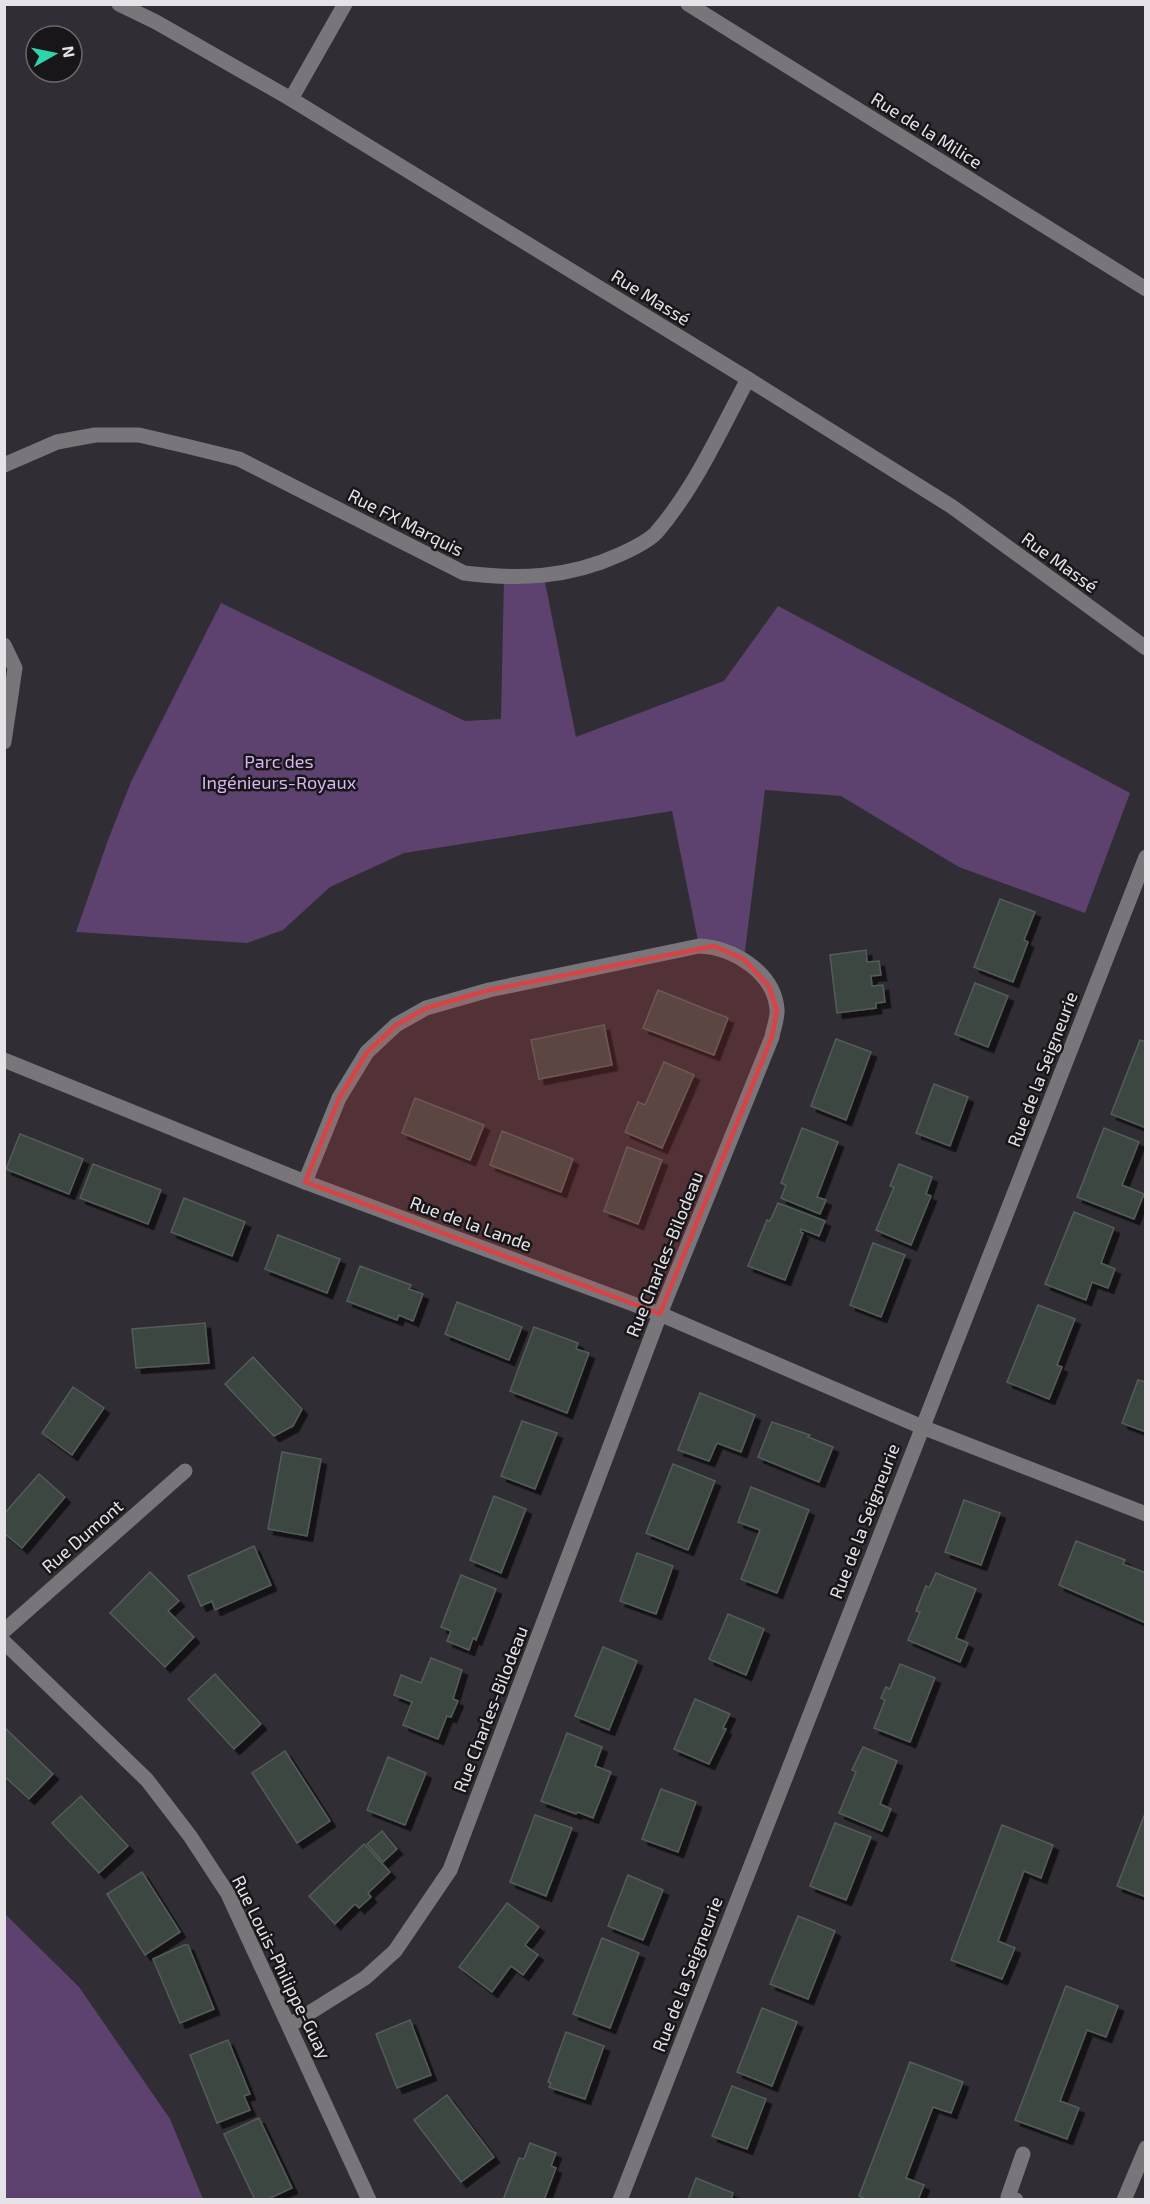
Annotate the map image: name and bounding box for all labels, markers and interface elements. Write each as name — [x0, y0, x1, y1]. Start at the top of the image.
north arrow — [24, 24, 84, 84]
text: N — [59, 44, 80, 59]
street label: Rue de la Milice — [867, 87, 987, 173]
street label: Rue Massé — [608, 264, 694, 330]
street label: Rue FX Marquis — [345, 483, 467, 561]
street label: Rue Massé — [1018, 527, 1102, 597]
park label: Parc des Ingénieurs-Royaux — [202, 750, 357, 793]
street label: Rue de la Seigneurie — [1002, 988, 1082, 1150]
street label: Rue Charles-Bilodeau — [621, 1168, 707, 1340]
street label: Rue de la Lande — [407, 1191, 535, 1255]
street label: Rue de la Seigneurie — [824, 1440, 904, 1602]
street label: Rue Dumont — [37, 1495, 127, 1577]
street label: Rue Charles-Bilodeau — [448, 1623, 532, 1795]
street label: Rue Louis-Philippe-Guay — [228, 1872, 336, 2063]
street label: Rue de la Seigneurie — [647, 1893, 727, 2055]

